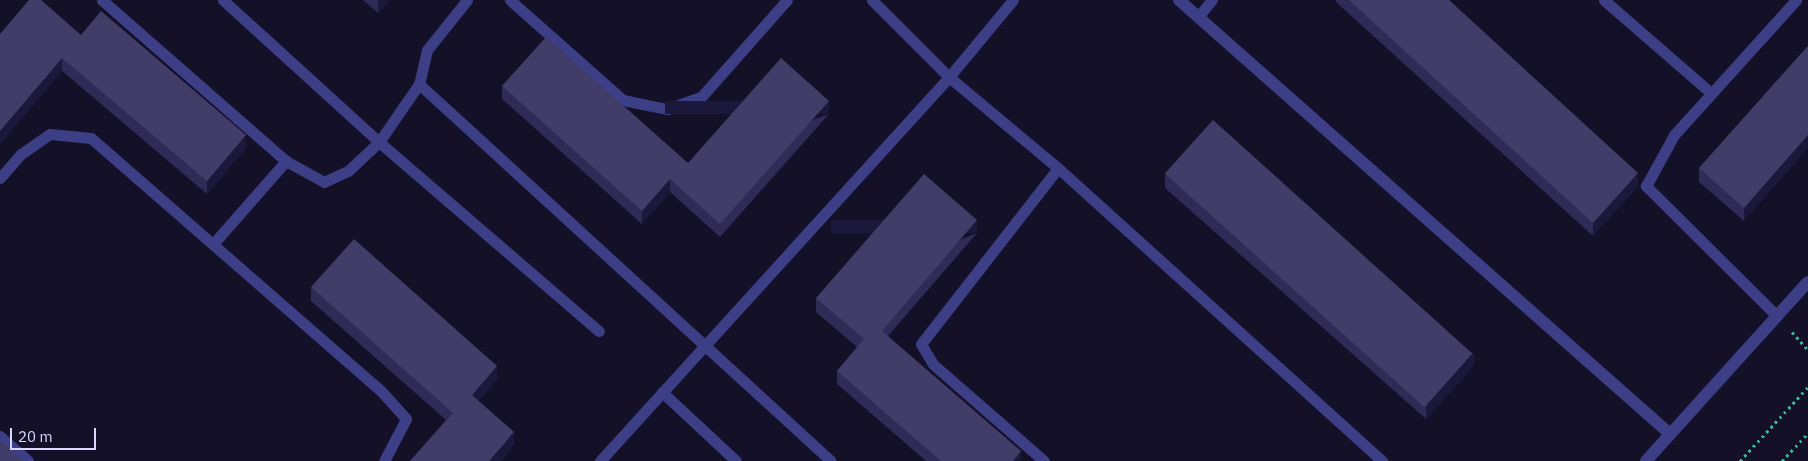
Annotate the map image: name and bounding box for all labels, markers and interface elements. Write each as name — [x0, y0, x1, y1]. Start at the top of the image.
scale bar — [12, 418, 99, 450]
text: 20 m — [18, 427, 53, 446]

